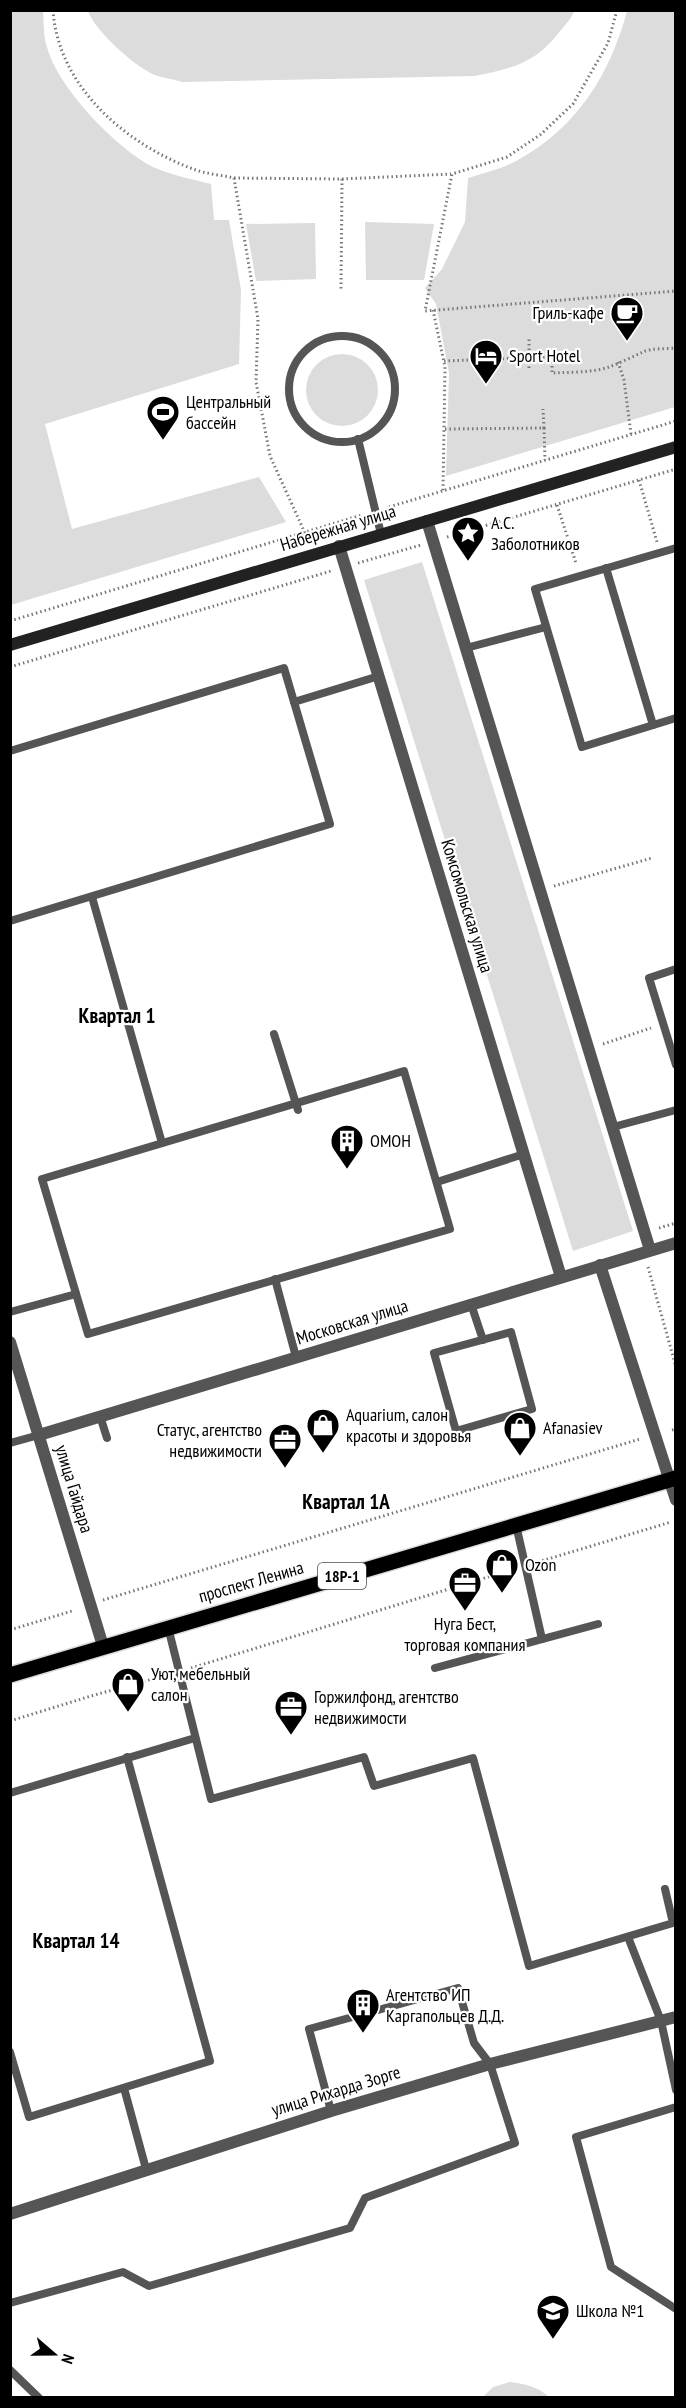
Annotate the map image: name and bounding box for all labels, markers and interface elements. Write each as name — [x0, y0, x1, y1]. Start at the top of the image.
cafe icon: Гриль-кафе — [609, 295, 645, 342]
place label: Гриль-кафе — [533, 301, 604, 324]
hotel icon: Sport Hotel — [468, 338, 504, 385]
place label: Sport Hotel — [509, 344, 581, 367]
place label: Центральный бассейн — [186, 390, 271, 434]
sports icon: Центральный бассейн — [145, 394, 181, 441]
street label: Набережная улица — [277, 499, 398, 556]
place label: А.С. Заболотников — [491, 511, 580, 555]
place icon: А.С. Заболотников — [450, 515, 486, 562]
street label: Комсомольская улица — [436, 836, 499, 975]
district label: Квартал 1 — [79, 1002, 156, 1029]
building icon: ОМОН — [329, 1123, 365, 1170]
place label: ОМОН — [370, 1129, 411, 1152]
street label: Московская улица — [293, 1294, 411, 1349]
place label: Aquarium, салон красоты и здоровья — [346, 1403, 471, 1447]
shop icon: Aquarium, салон красоты и здоровья — [305, 1407, 341, 1454]
shop icon: Afanasiev — [502, 1410, 538, 1457]
place label: Afanasiev — [543, 1416, 603, 1439]
place label: Статус, агентство недвижимости — [157, 1418, 262, 1462]
office icon: Статус, агентство недвижимости — [267, 1422, 303, 1469]
street label: улица Гайдара — [50, 1442, 99, 1536]
district label: Квартал 1А — [302, 1488, 390, 1515]
shop icon: Ozon — [484, 1547, 520, 1594]
place label: Ozon — [525, 1553, 557, 1576]
street label: проспект Ленина — [196, 1556, 306, 1607]
road number: 18Р-1 — [318, 1563, 366, 1589]
office icon: Нуга Бест, торговая компания — [447, 1565, 483, 1612]
place label: Нуга Бест, торговая компания — [405, 1612, 525, 1656]
place label: Уют, мебельный салон — [151, 1662, 250, 1706]
shop icon: Уют, мебельный салон — [110, 1666, 146, 1713]
place label: Горжилфонд, агентство недвижимости — [314, 1685, 459, 1729]
office icon: Горжилфонд, агентство недвижимости — [273, 1689, 309, 1736]
district label: Квартал 14 — [32, 1927, 120, 1954]
place label: Агентство ИП Каргапольцев Д.Д. — [386, 1983, 504, 2027]
building icon: Агентство ИП Каргапольцев Д.Д. — [345, 1987, 381, 2034]
street label: улица Рихарда Зорге — [269, 2060, 403, 2121]
school or university icon: Школа №1 — [535, 2293, 571, 2340]
place label: Школа №1 — [576, 2299, 644, 2322]
north arrow — [24, 2324, 84, 2384]
text: N — [57, 2352, 79, 2367]

